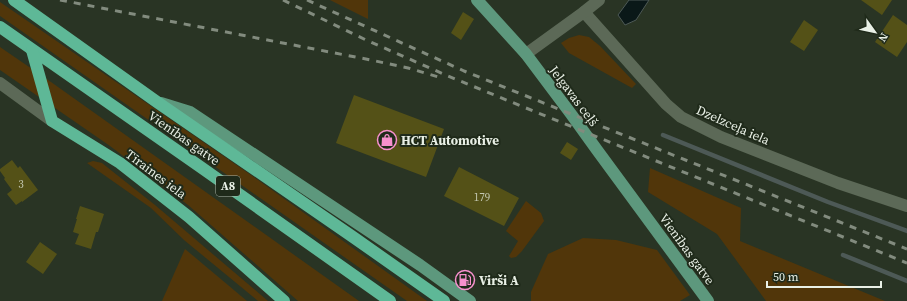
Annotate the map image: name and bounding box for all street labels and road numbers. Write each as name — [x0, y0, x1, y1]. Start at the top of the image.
street label: Jelgavas ceļš — [545, 61, 603, 130]
street label: Dzelzceļa iela — [694, 101, 773, 149]
street label: Vienības gatve — [145, 107, 223, 169]
street label: Tīraines iela — [122, 146, 190, 203]
road number: A8 — [216, 176, 240, 196]
street label: Vienības gatve — [655, 210, 719, 288]

